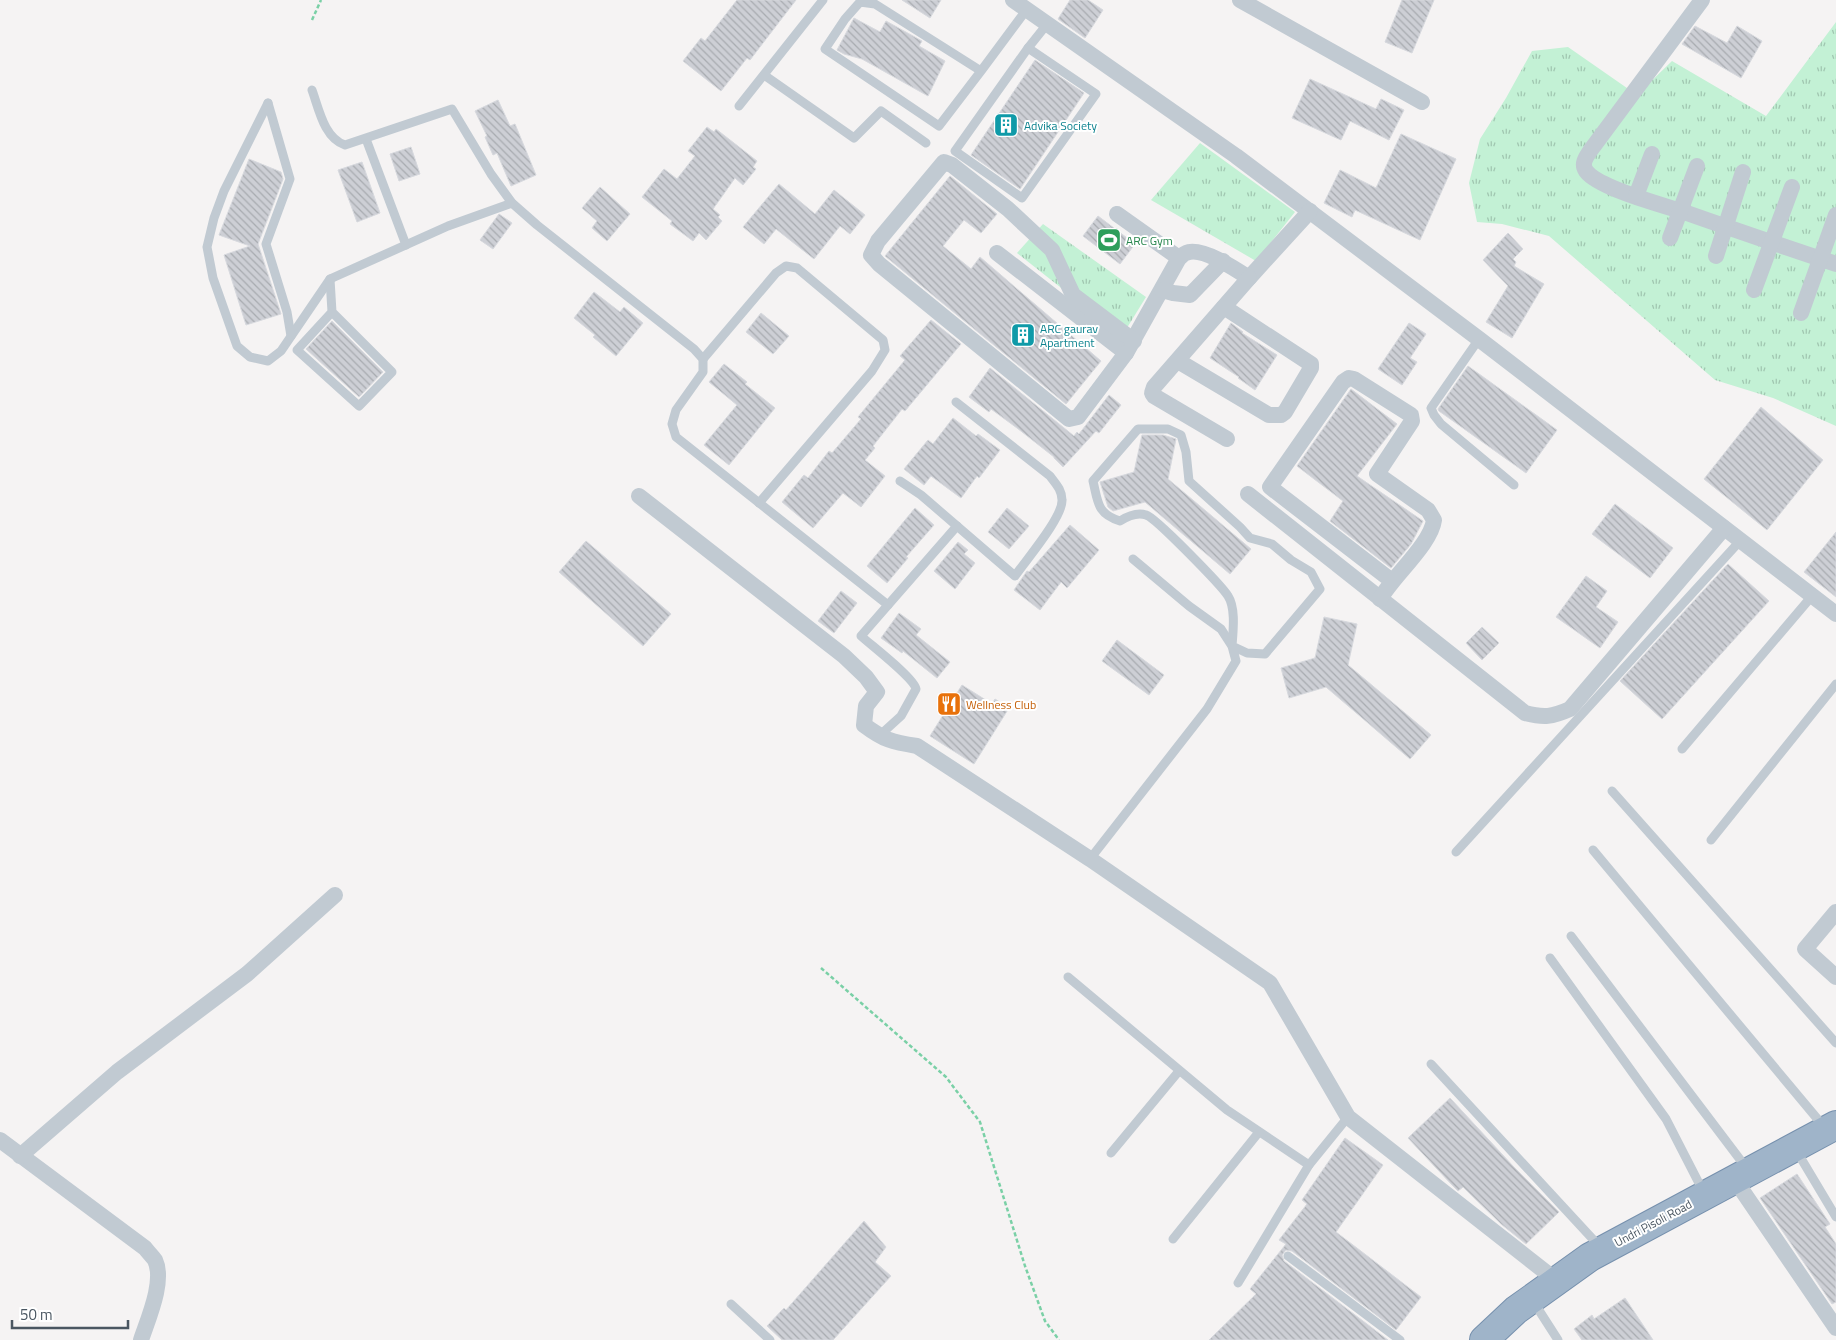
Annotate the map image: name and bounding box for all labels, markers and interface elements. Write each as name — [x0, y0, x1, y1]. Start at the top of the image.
building icon: Advika Society — [993, 112, 1019, 138]
place label: Advika Society — [1024, 116, 1097, 135]
sports icon: ARC Gym — [1096, 227, 1122, 253]
place label: ARC Gym — [1126, 231, 1173, 250]
place label: ARC gaurav Apartment — [1040, 319, 1098, 352]
building icon: ARC gaurav Apartment — [1010, 322, 1036, 348]
restaurant icon: Wellness Club — [936, 691, 962, 717]
place label: Wellness Club — [966, 695, 1036, 714]
street label: Undri Pisoli Road — [1611, 1195, 1695, 1251]
scale bar — [12, 1298, 129, 1330]
text: 50 m — [20, 1303, 53, 1326]

